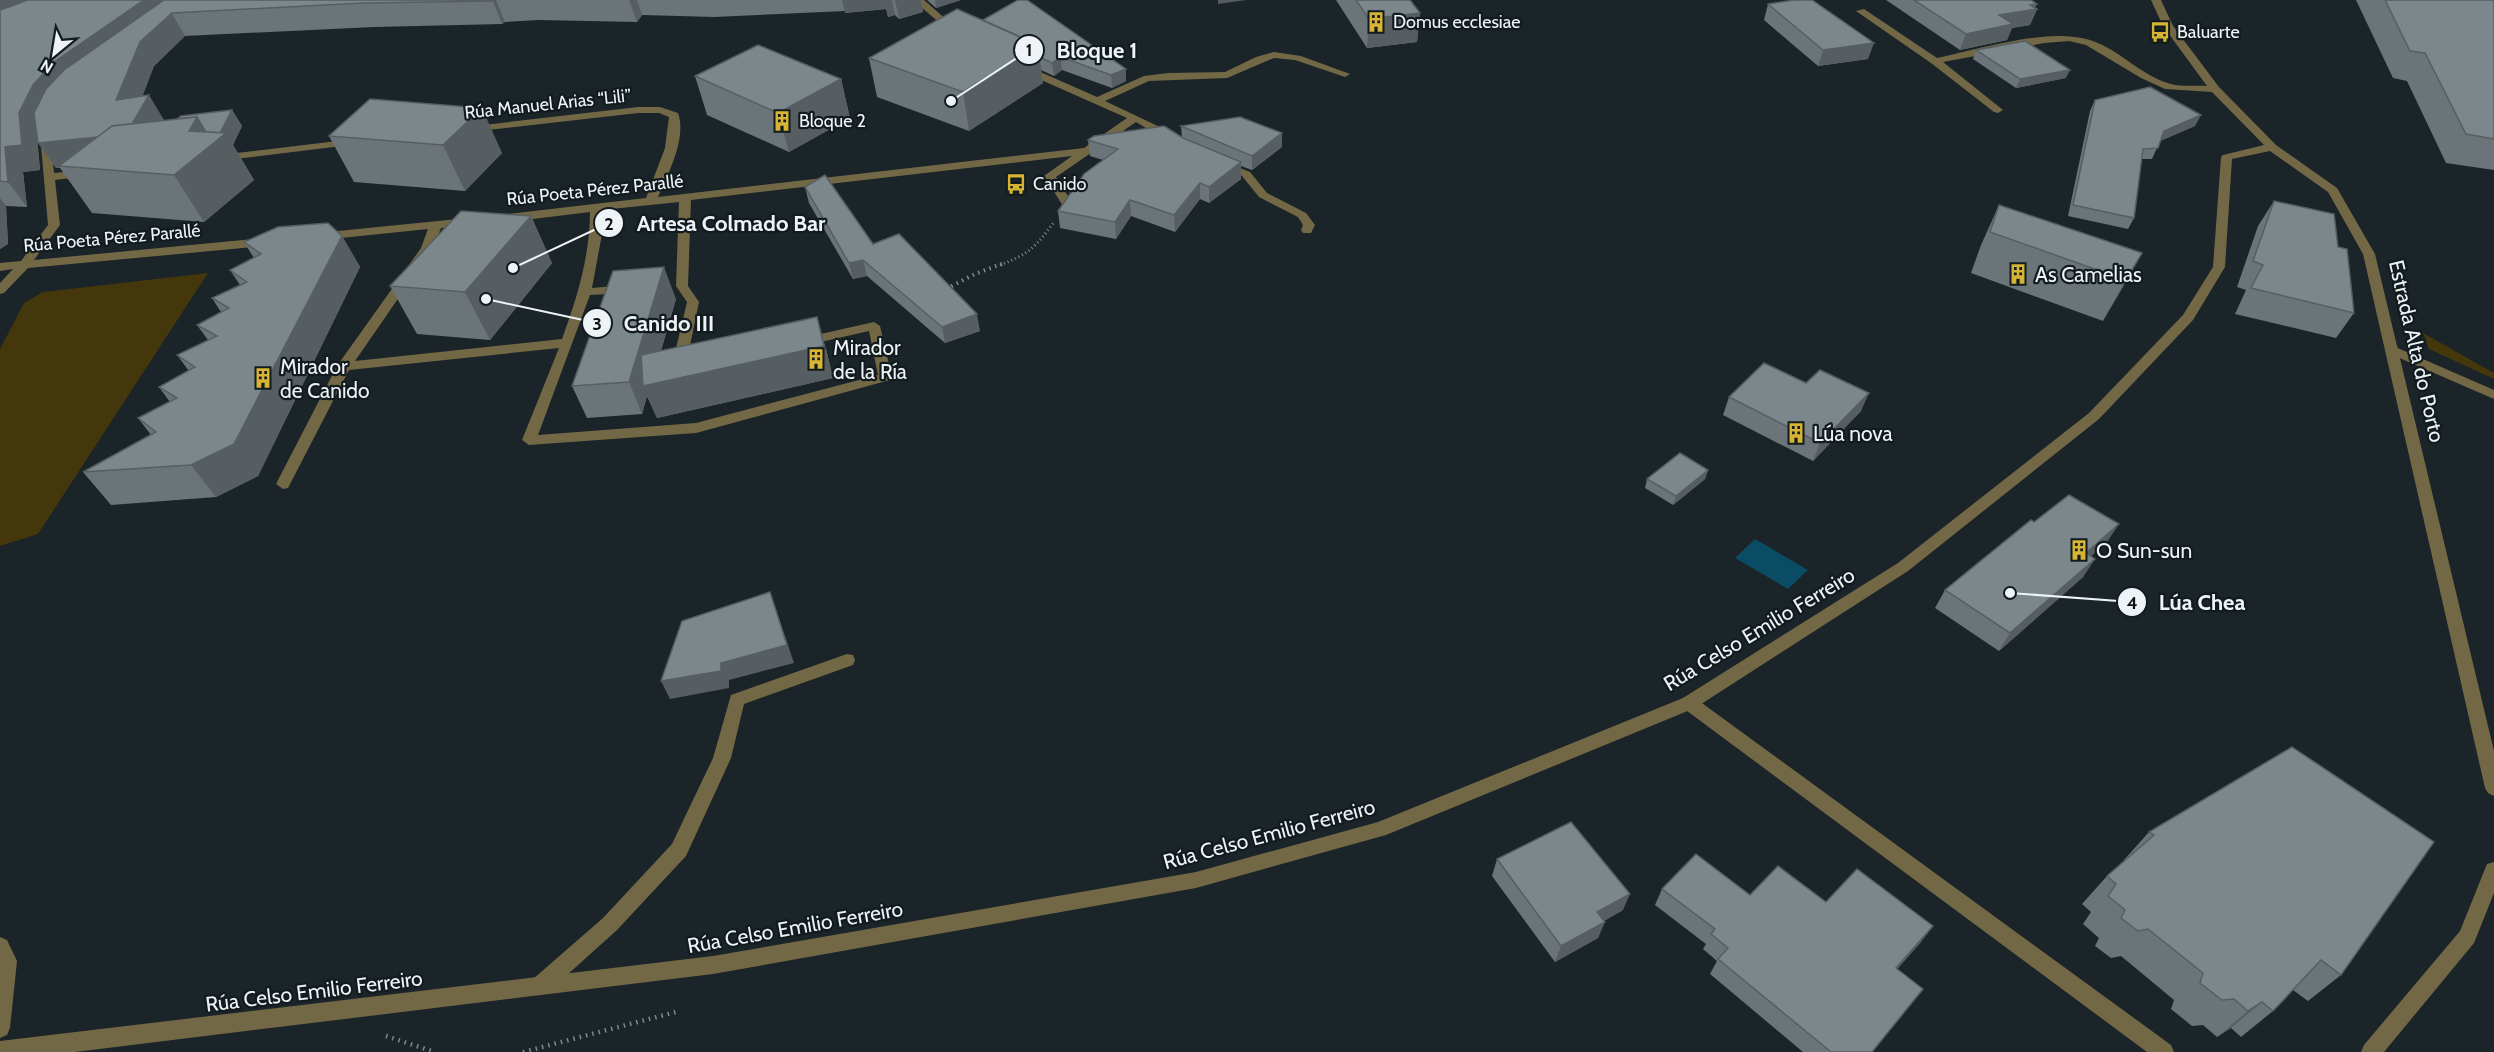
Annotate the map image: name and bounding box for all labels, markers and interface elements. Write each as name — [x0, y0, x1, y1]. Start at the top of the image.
building icon: Domus ecclesiae — [1364, 10, 1388, 34]
place label: Domus ecclesiae — [1393, 11, 1521, 33]
bus stop icon: Baluarte — [2148, 20, 2172, 44]
place label: Baluarte — [2177, 21, 2240, 43]
north arrow — [24, 24, 84, 84]
callout: Bloque 1 — [1014, 30, 1149, 70]
text: Bloque 1 — [1057, 37, 1137, 64]
text: 1 — [1026, 39, 1032, 61]
text: N — [37, 56, 56, 78]
street label: Rúa Manuel Arias “Lili” — [463, 84, 633, 124]
building icon: Bloque 2 — [770, 109, 794, 133]
place label: Bloque 2 — [799, 110, 866, 132]
street label: Rúa Poeta Pérez Parallé — [505, 170, 685, 210]
bus stop icon: Canido — [1004, 172, 1028, 196]
place label: Canido — [1033, 173, 1087, 195]
callout: Artesa Colmado Bar — [594, 203, 837, 243]
text: Artesa Colmado Bar — [637, 210, 826, 237]
text: 2 — [604, 213, 614, 235]
street label: Rúa Poeta Pérez Parallé — [23, 219, 201, 257]
street label: Estrada Alta do Porto — [2384, 257, 2450, 445]
building icon: As Camelias — [2006, 262, 2030, 286]
place label: As Camelias — [2035, 262, 2142, 287]
callout: Canido III — [582, 303, 727, 343]
text: Canido III — [624, 310, 714, 337]
text: 3 — [592, 313, 602, 335]
place label: Mirador de la Ría — [833, 335, 907, 384]
building icon: Mirador de la Ría — [804, 347, 828, 371]
place label: Mirador de Canido — [280, 354, 370, 403]
building icon: Mirador de Canido — [251, 366, 275, 390]
building icon: Lúa nova — [1784, 421, 1808, 445]
place label: Lúa nova — [1813, 421, 1893, 446]
building icon: O Sun-sun — [2067, 538, 2091, 562]
place label: O Sun-sun — [2096, 538, 2192, 563]
street label: Rúa Celso Emilio Ferreiro — [1659, 562, 1859, 696]
callout: Lúa Chea — [2117, 582, 2258, 622]
text: Lúa Chea — [2159, 589, 2245, 616]
text: 4 — [2126, 592, 2138, 614]
street label: Rúa Celso Emilio Ferreiro — [1160, 794, 1378, 874]
street label: Rúa Celso Emilio Ferreiro — [685, 896, 905, 958]
street label: Rúa Celso Emilio Ferreiro — [204, 965, 424, 1017]

